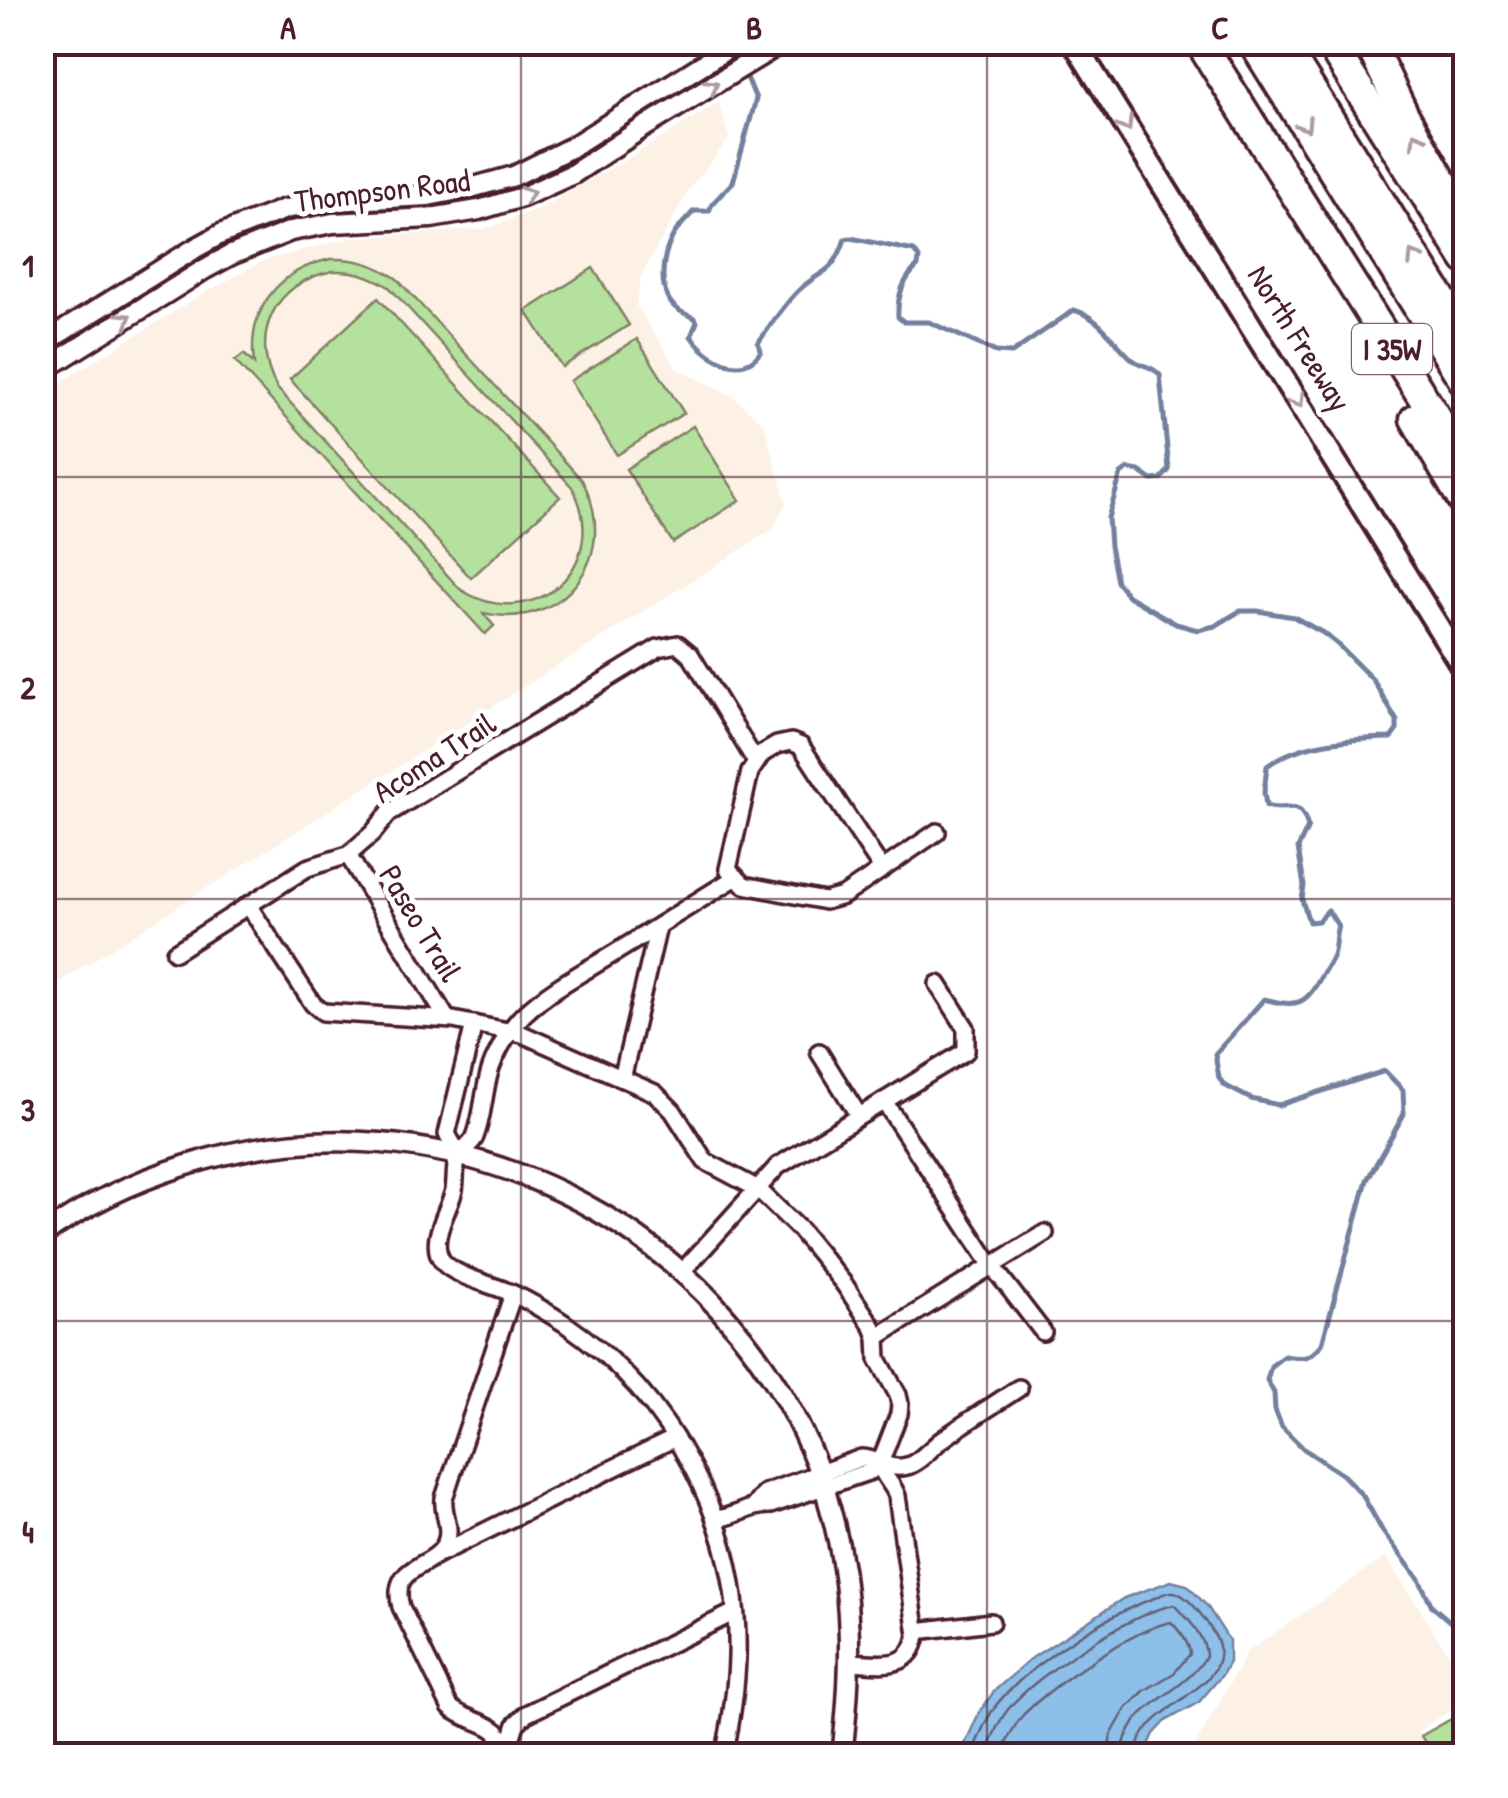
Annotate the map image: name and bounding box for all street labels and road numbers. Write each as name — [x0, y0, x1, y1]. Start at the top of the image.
street label: Thompson Road — [292, 158, 472, 222]
street label: North Freeway — [1238, 257, 1362, 419]
road number: I 35W — [1352, 324, 1432, 374]
street label: Acoma Trail — [364, 701, 504, 813]
street label: Paseo Trail — [369, 857, 473, 990]

